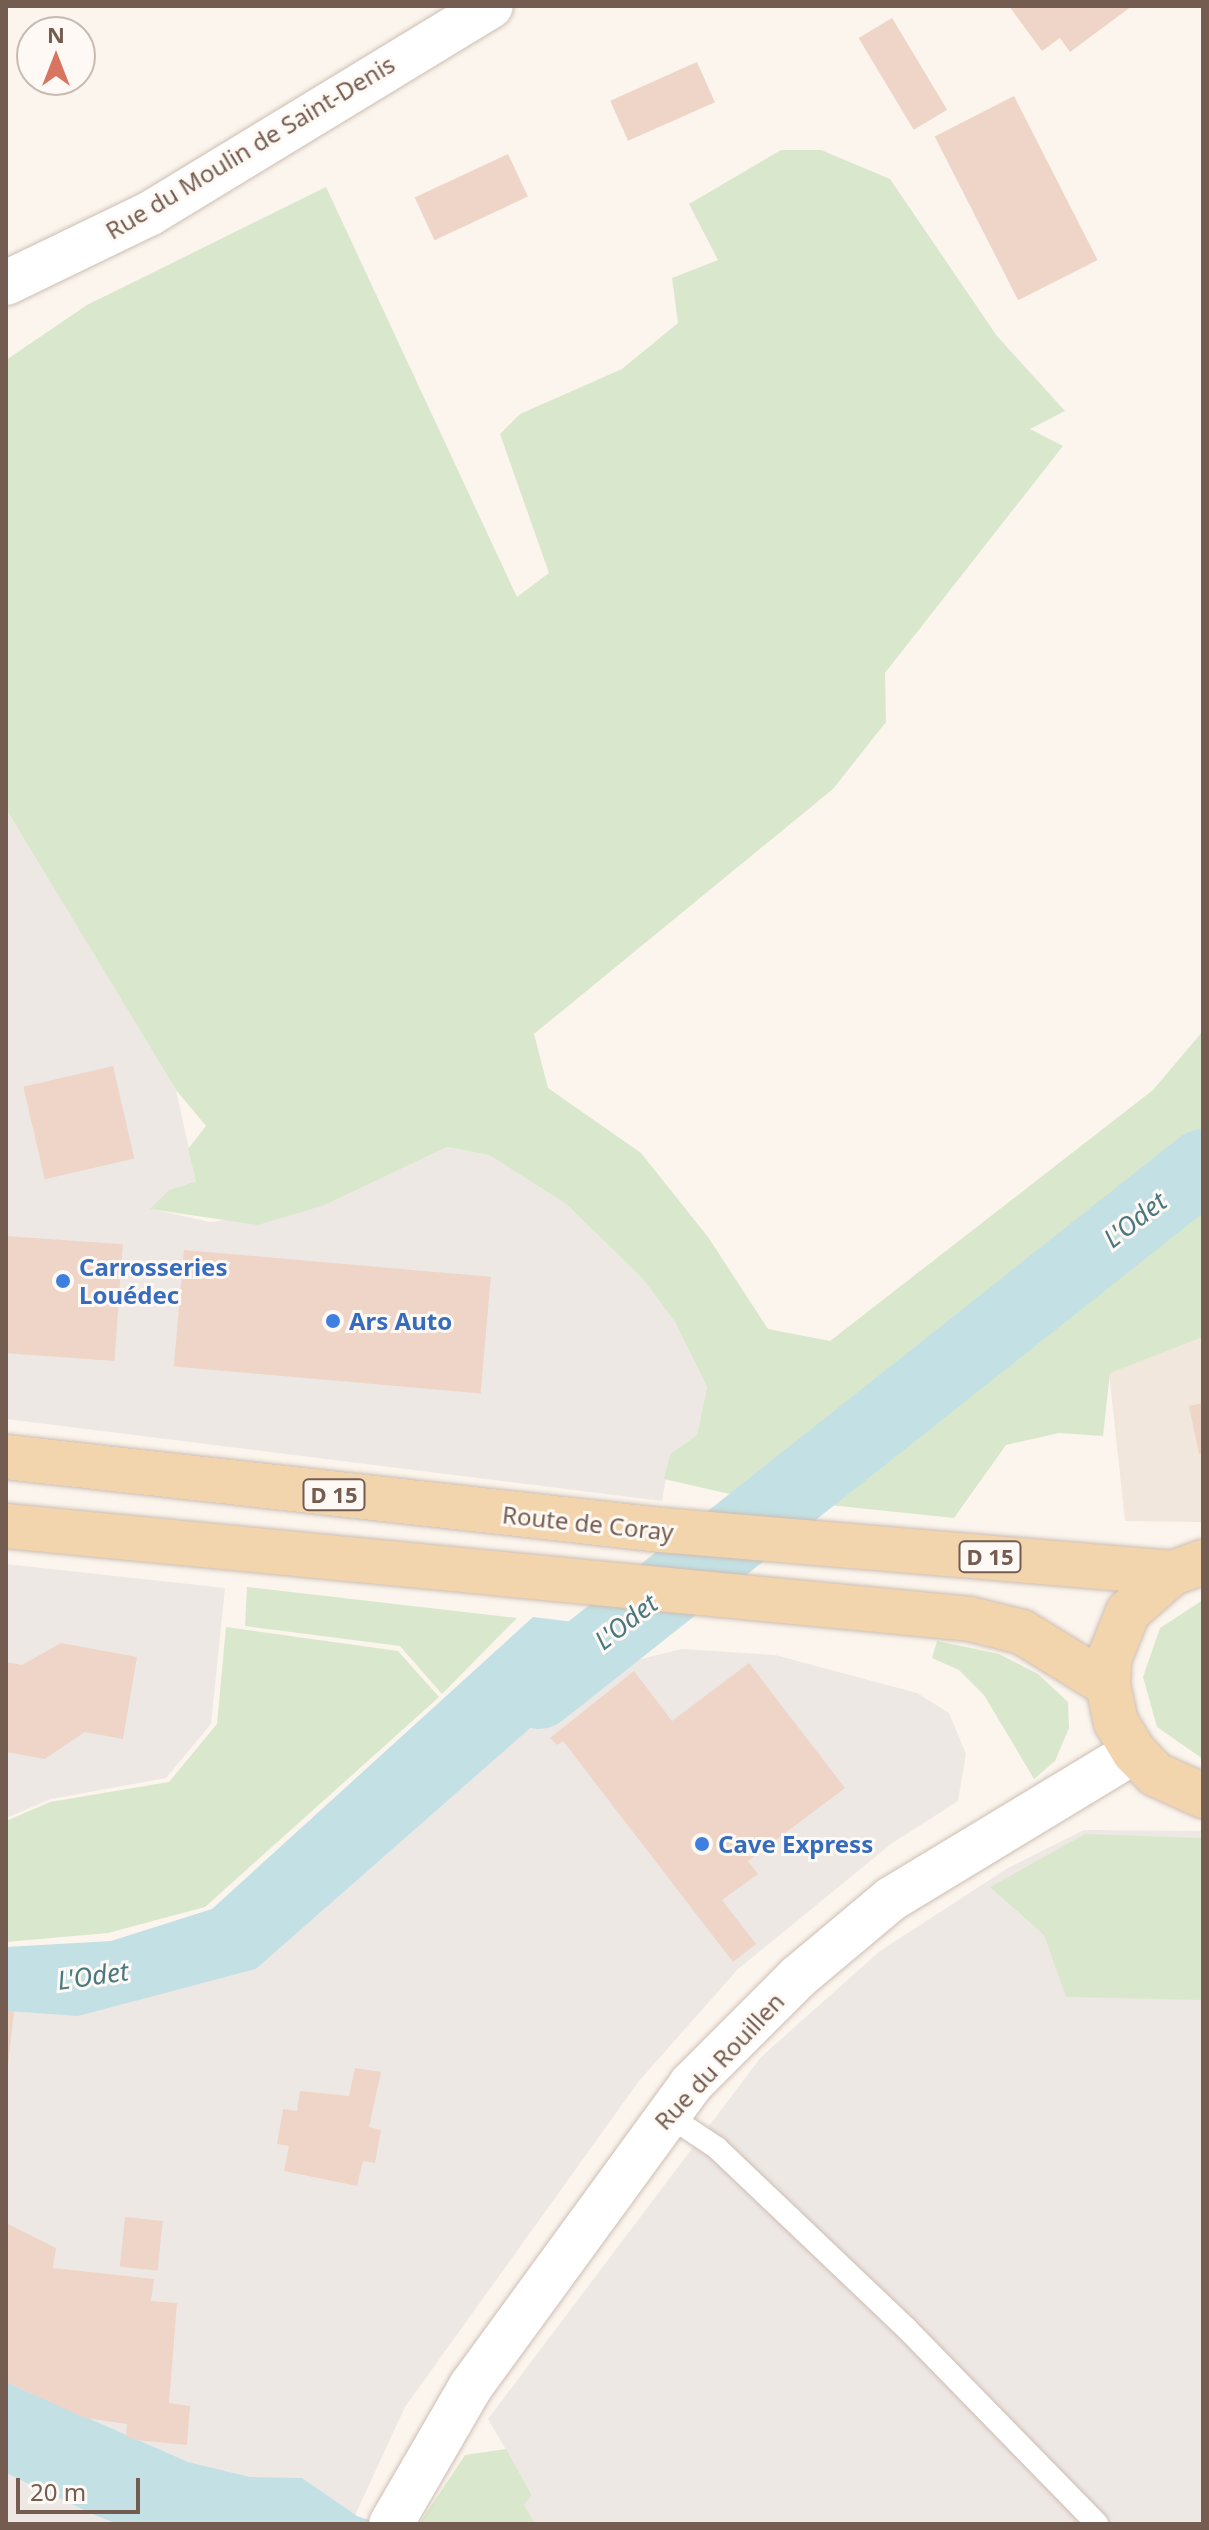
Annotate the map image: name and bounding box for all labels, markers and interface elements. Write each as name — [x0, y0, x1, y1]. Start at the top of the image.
north arrow — [16, 16, 96, 96]
text: N — [47, 19, 65, 49]
street label: Rue du Moulin de Saint-Denis — [100, 49, 400, 245]
water label: L'Odet — [1097, 1186, 1173, 1254]
place label: Carrosseries Louédec — [79, 1253, 227, 1309]
marker: Carrosseries Louédec — [54, 1272, 72, 1290]
place label: Ars Auto — [349, 1307, 452, 1335]
marker: Ars Auto — [324, 1312, 342, 1330]
road number: D 15 — [302, 1477, 366, 1513]
street label: Route de Coray — [501, 1500, 675, 1546]
road number: D 15 — [958, 1539, 1022, 1575]
water label: L'Odet — [588, 1588, 664, 1656]
place label: Cave Express — [718, 1830, 873, 1858]
marker: Cave Express — [693, 1835, 711, 1853]
water label: L'Odet — [55, 1956, 131, 1996]
street label: Rue du Rouillen — [648, 1987, 790, 2135]
scale bar — [20, 2462, 144, 2512]
text: 20 m — [30, 2475, 86, 2508]

